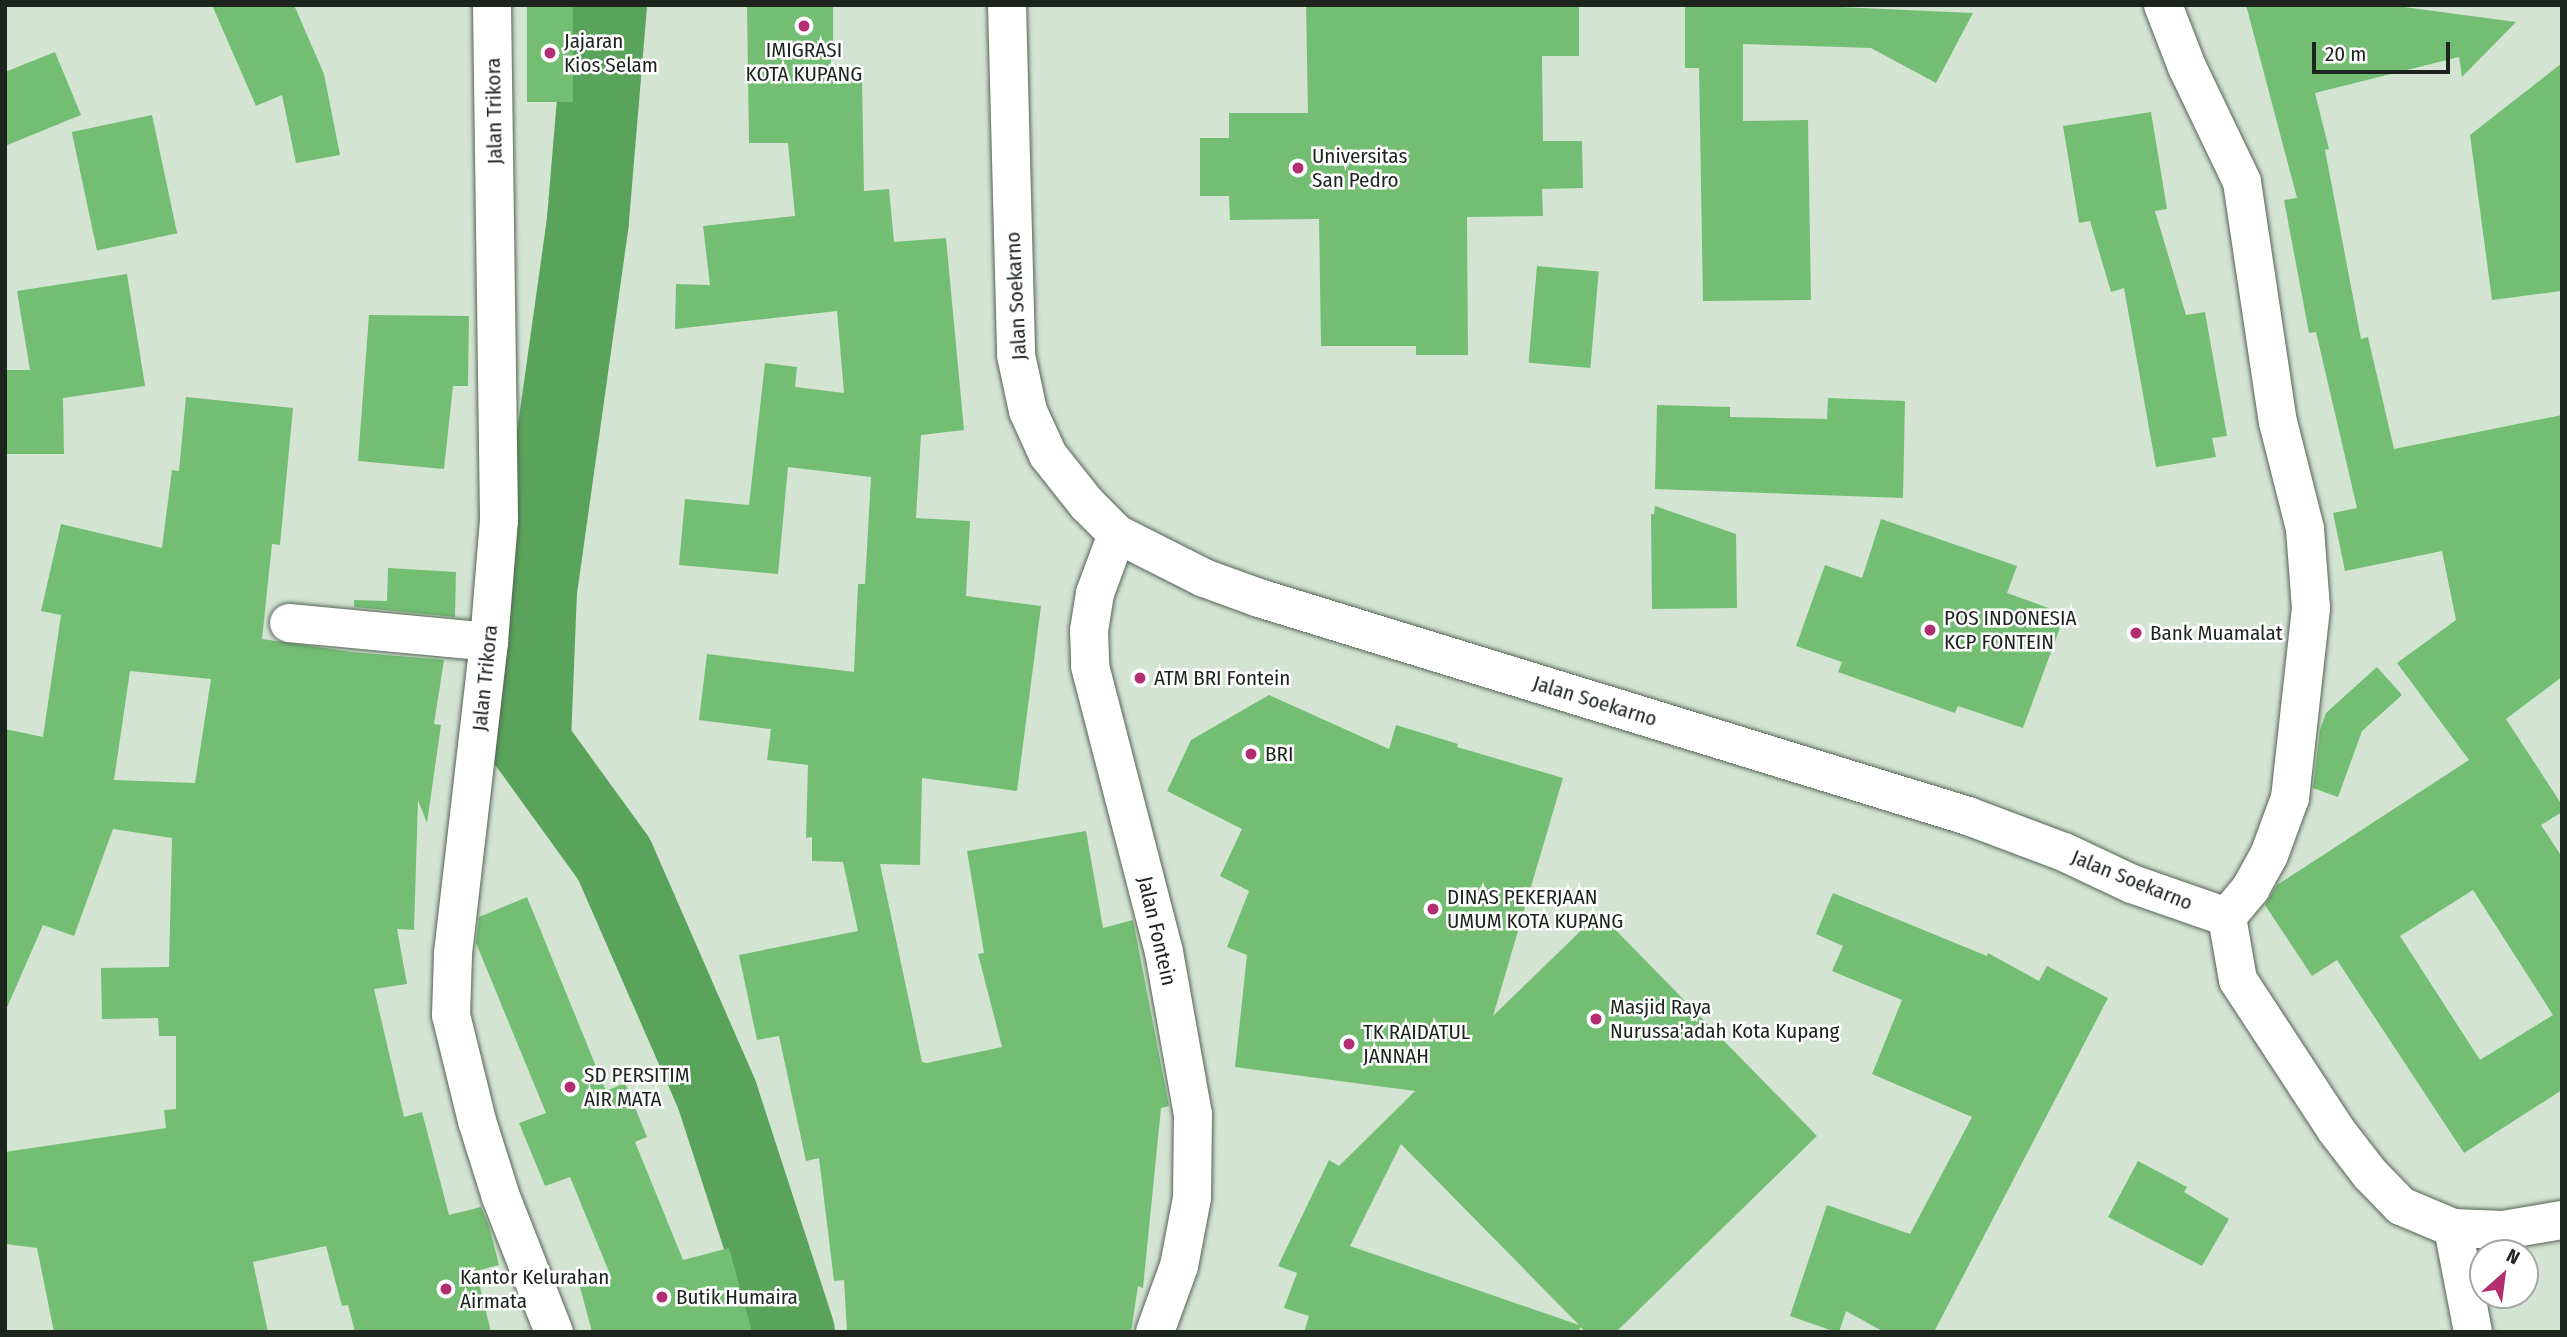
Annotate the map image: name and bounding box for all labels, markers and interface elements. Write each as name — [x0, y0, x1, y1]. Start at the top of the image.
marker: IMIGRASI KOTA KUPANG — [796, 18, 812, 34]
place label: Jajaran Kios Selam — [564, 28, 658, 78]
scale bar — [2315, 28, 2453, 72]
place label: IMIGRASI KOTA KUPANG — [746, 37, 862, 87]
text: 20 m — [2325, 41, 2366, 67]
marker: Jajaran Kios Selam — [542, 45, 558, 61]
street label: Jalan Trikora — [480, 57, 508, 165]
place label: Universitas San Pedro — [1312, 143, 1407, 193]
marker: Universitas San Pedro — [1290, 160, 1306, 176]
street label: Jalan Soekarno — [1000, 231, 1032, 361]
place label: POS INDONESIA KCP FONTEIN — [1944, 605, 2077, 655]
place label: Bank Muamalat — [2150, 620, 2283, 646]
marker: POS INDONESIA KCP FONTEIN — [1922, 622, 1938, 638]
street label: Jalan Trikora — [467, 624, 503, 732]
marker: Bank Muamalat — [2128, 625, 2144, 641]
place label: ATM BRI Fontein — [1154, 665, 1290, 691]
marker: ATM BRI Fontein — [1132, 670, 1148, 686]
street label: Jalan Soekarno — [1530, 670, 1660, 732]
place label: BRI — [1265, 741, 1293, 767]
marker: BRI — [1243, 746, 1259, 762]
street label: Jalan Soekarno — [2068, 844, 2196, 916]
street label: Jalan Fontein — [1132, 874, 1182, 988]
place label: DINAS PEKERJAAN UMUM KOTA KUPANG — [1447, 884, 1623, 934]
marker: DINAS PEKERJAAN UMUM KOTA KUPANG — [1425, 901, 1441, 917]
place label: Masjid Raya Nurussa'adah Kota Kupang — [1610, 994, 1839, 1044]
marker: Masjid Raya Nurussa'adah Kota Kupang — [1588, 1011, 1604, 1027]
place label: TK RAIDATUL JANNAH — [1363, 1019, 1470, 1069]
marker: TK RAIDATUL JANNAH — [1341, 1036, 1357, 1052]
place label: SD PERSITIM AIR MATA — [584, 1062, 690, 1112]
marker: SD PERSITIM AIR MATA — [562, 1079, 578, 1095]
north arrow — [2469, 1239, 2539, 1309]
text: N — [2503, 1244, 2524, 1270]
place label: Kantor Kelurahan Airmata — [460, 1264, 609, 1314]
marker: Kantor Kelurahan Airmata — [438, 1281, 454, 1297]
place label: Butik Humaira — [676, 1284, 798, 1310]
marker: Butik Humaira — [654, 1289, 670, 1305]

